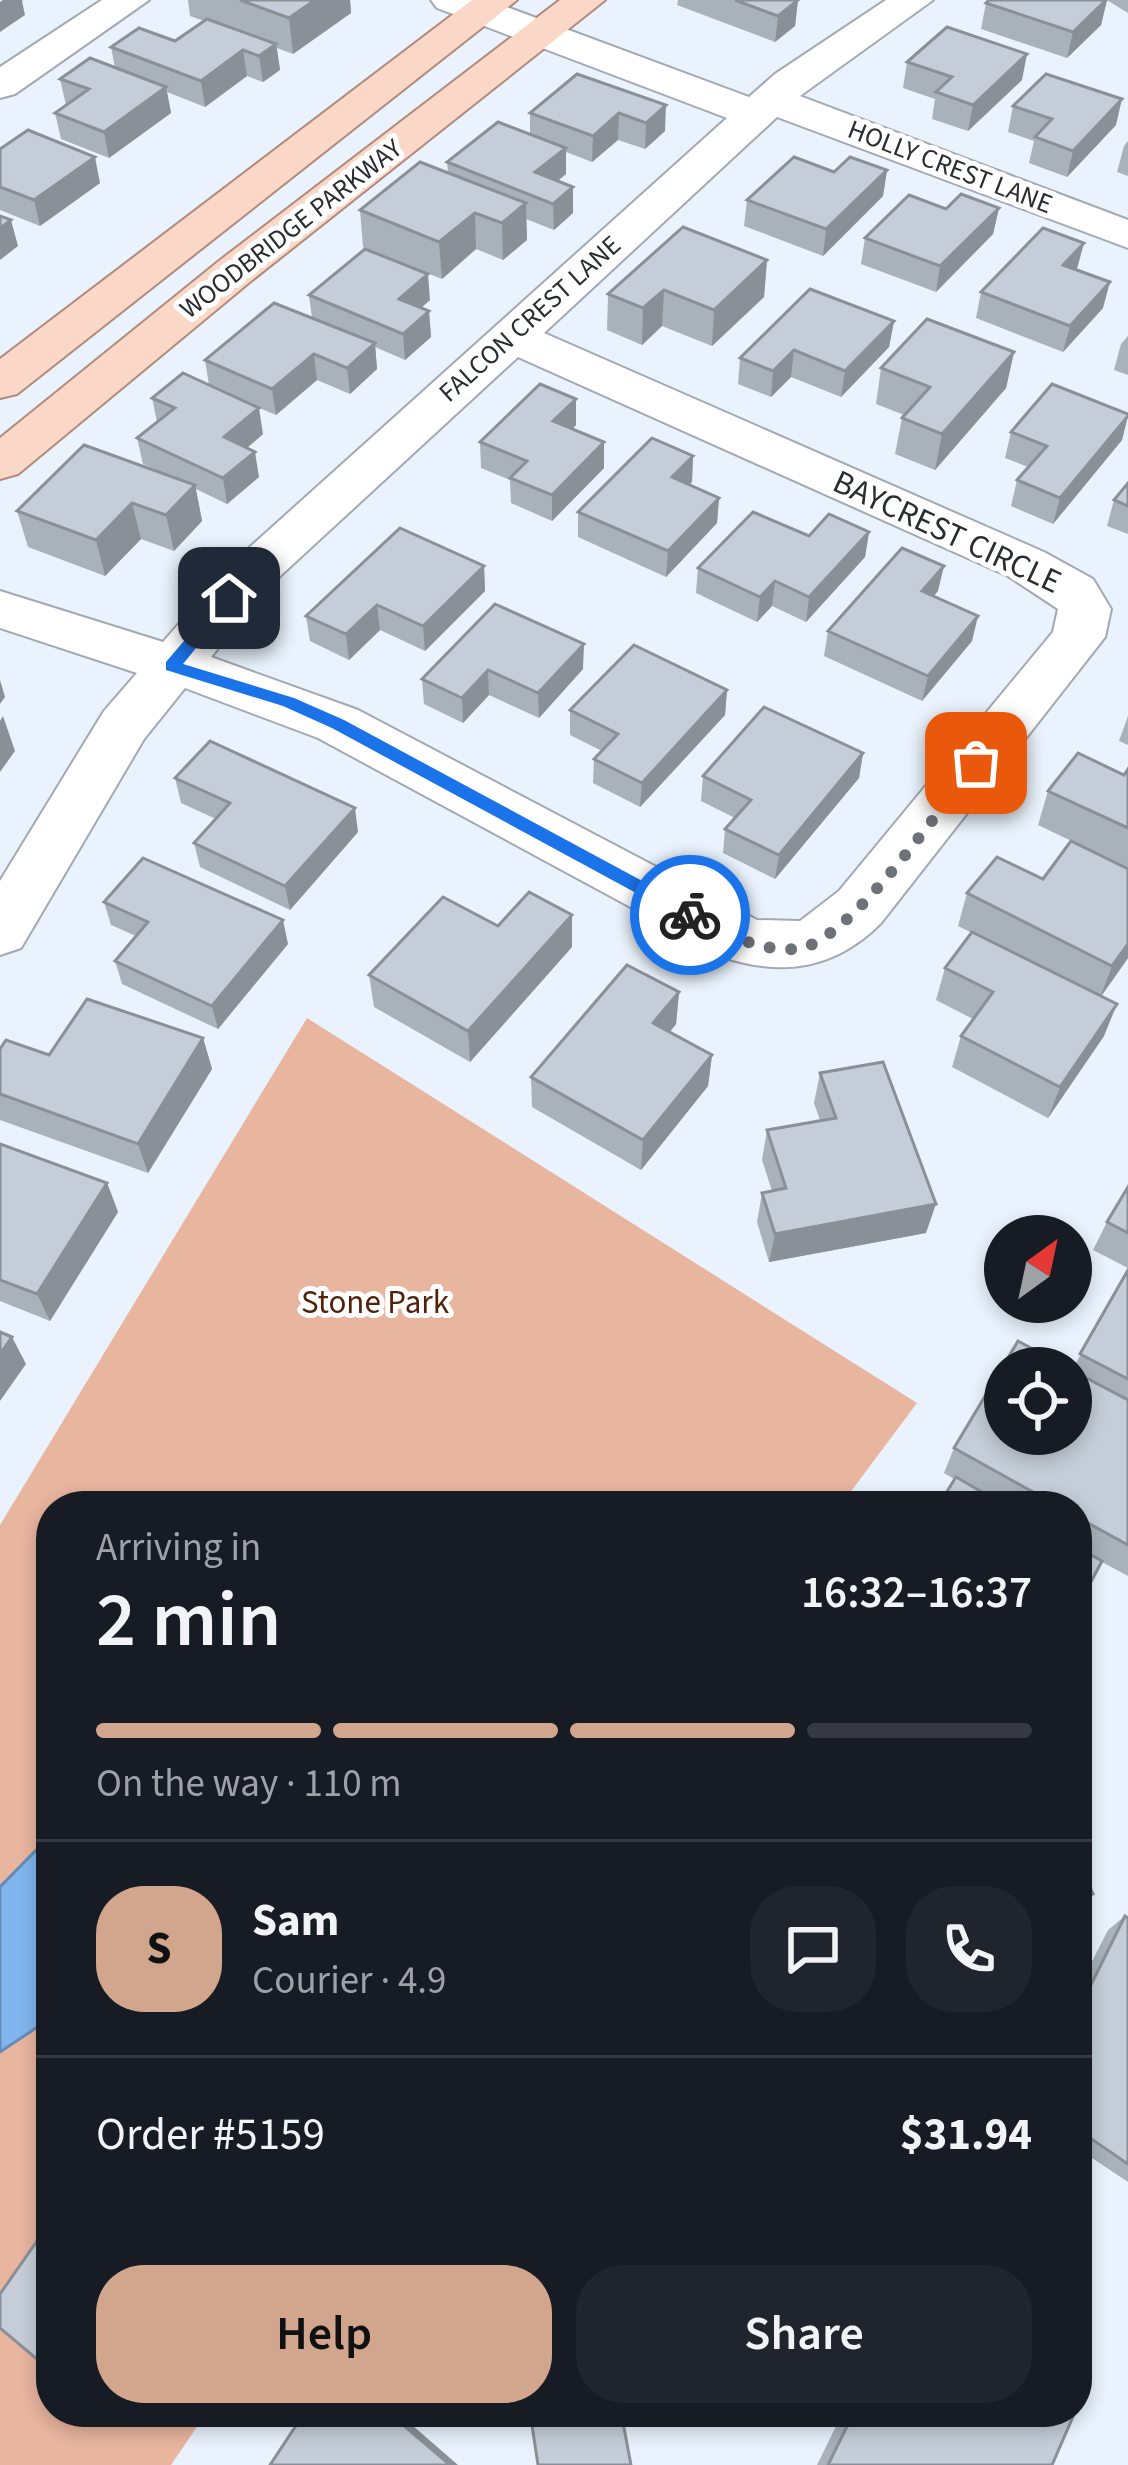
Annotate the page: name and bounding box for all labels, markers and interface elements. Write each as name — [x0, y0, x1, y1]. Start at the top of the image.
street label: HOLLY CREST LANE — [842, 110, 1058, 224]
street label: WOODBRIDGE PARKWAY — [172, 130, 410, 328]
street label: FALCON CREST LANE — [430, 226, 630, 412]
street label: BAYCREST CIRCLE — [825, 459, 1069, 605]
pin — [178, 547, 280, 649]
icon: home — [196, 565, 262, 631]
pin — [925, 712, 1027, 814]
icon: bag — [943, 730, 1009, 796]
courier — [630, 855, 750, 975]
icon: bike — [657, 882, 723, 948]
north arrow — [984, 1215, 1092, 1323]
map controls — [984, 1215, 1092, 1455]
park label: Stone Park — [301, 1279, 450, 1326]
button: locate — [984, 1347, 1092, 1455]
text: Arriving in — [96, 1520, 261, 1576]
text: 16:32–16:37 — [801, 1561, 1032, 1625]
text: 2 min — [96, 1565, 281, 1676]
text: On the way · 110 m — [96, 1756, 402, 1812]
button: chat — [750, 1886, 876, 2012]
button: phone — [906, 1886, 1032, 2012]
text: Sam — [252, 1889, 339, 1953]
text: S — [146, 1917, 172, 1981]
text: Courier · 4.9 — [252, 1953, 446, 2009]
text: Order #5159 — [96, 2103, 325, 2167]
text: $31.94 — [900, 2103, 1032, 2167]
button: Help — [96, 2265, 552, 2403]
button: Share — [576, 2265, 1032, 2403]

